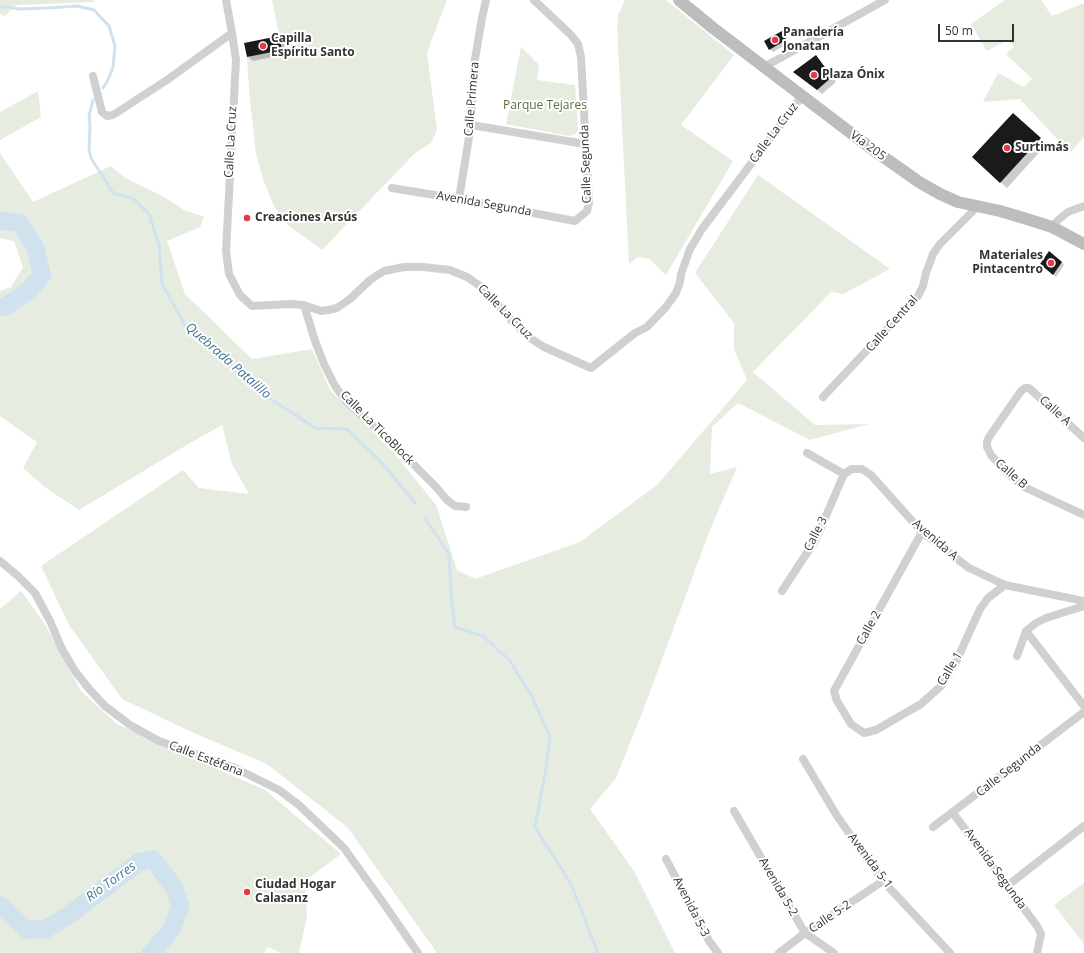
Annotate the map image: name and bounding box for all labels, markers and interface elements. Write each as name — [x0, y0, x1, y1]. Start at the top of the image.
scale bar — [940, 16, 1016, 42]
text: 50 m — [945, 22, 973, 39]
place label: Panadería Jonatan — [783, 26, 844, 54]
place label: Capilla Espíritu Santo — [271, 32, 355, 60]
marker: Panadería Jonatan — [770, 35, 780, 45]
marker: Capilla Espíritu Santo — [258, 41, 268, 51]
street label: Calle Primera — [462, 61, 482, 137]
place label: Plaza Ónix — [822, 68, 885, 82]
marker: Plaza Ónix — [809, 70, 819, 80]
park label: Parque Tejares — [503, 99, 587, 113]
street label: Calle La Cruz — [747, 100, 801, 166]
street label: Calle La Cruz — [222, 106, 240, 178]
street label: Calle Segunda — [577, 124, 595, 204]
street label: Vía 205 — [847, 128, 889, 164]
place label: Surtimás — [1015, 141, 1069, 155]
marker: Surtimás — [1002, 143, 1012, 153]
street label: Avenida Segunda — [435, 189, 533, 219]
place label: Creaciones Arsús — [255, 211, 357, 225]
marker: Creaciones Arsús — [242, 213, 252, 223]
place label: Materiales Pintacentro — [972, 249, 1043, 277]
marker: Materiales Pintacentro — [1046, 258, 1056, 268]
street label: Calle La Cruz — [475, 282, 535, 342]
street label: Calle Central — [863, 293, 921, 355]
water label: Quebrada Patalillo — [182, 320, 274, 402]
street label: Calle La TicoBlock — [337, 388, 417, 468]
street label: Calle A — [1036, 393, 1074, 429]
street label: Calle B — [992, 456, 1030, 492]
street label: Calle 3 — [801, 514, 831, 554]
street label: Avenida A — [909, 516, 961, 564]
street label: Calle 2 — [854, 608, 884, 648]
street label: Calle 1 — [934, 649, 966, 689]
street label: Calle Estéfana — [167, 738, 245, 780]
street label: Calle Segunda — [974, 740, 1044, 800]
street label: Avenida Segunda — [961, 826, 1029, 912]
street label: Avenida 5-1 — [845, 831, 895, 891]
street label: Avenida 5-2 — [755, 855, 801, 919]
water label: Río Torres — [83, 859, 139, 905]
street label: Avenida 5-3 — [670, 875, 712, 939]
place label: Ciudad Hogar Calasanz — [255, 878, 336, 906]
marker: Ciudad Hogar Calasanz — [242, 887, 252, 897]
street label: Calle 5-2 — [806, 898, 854, 936]

